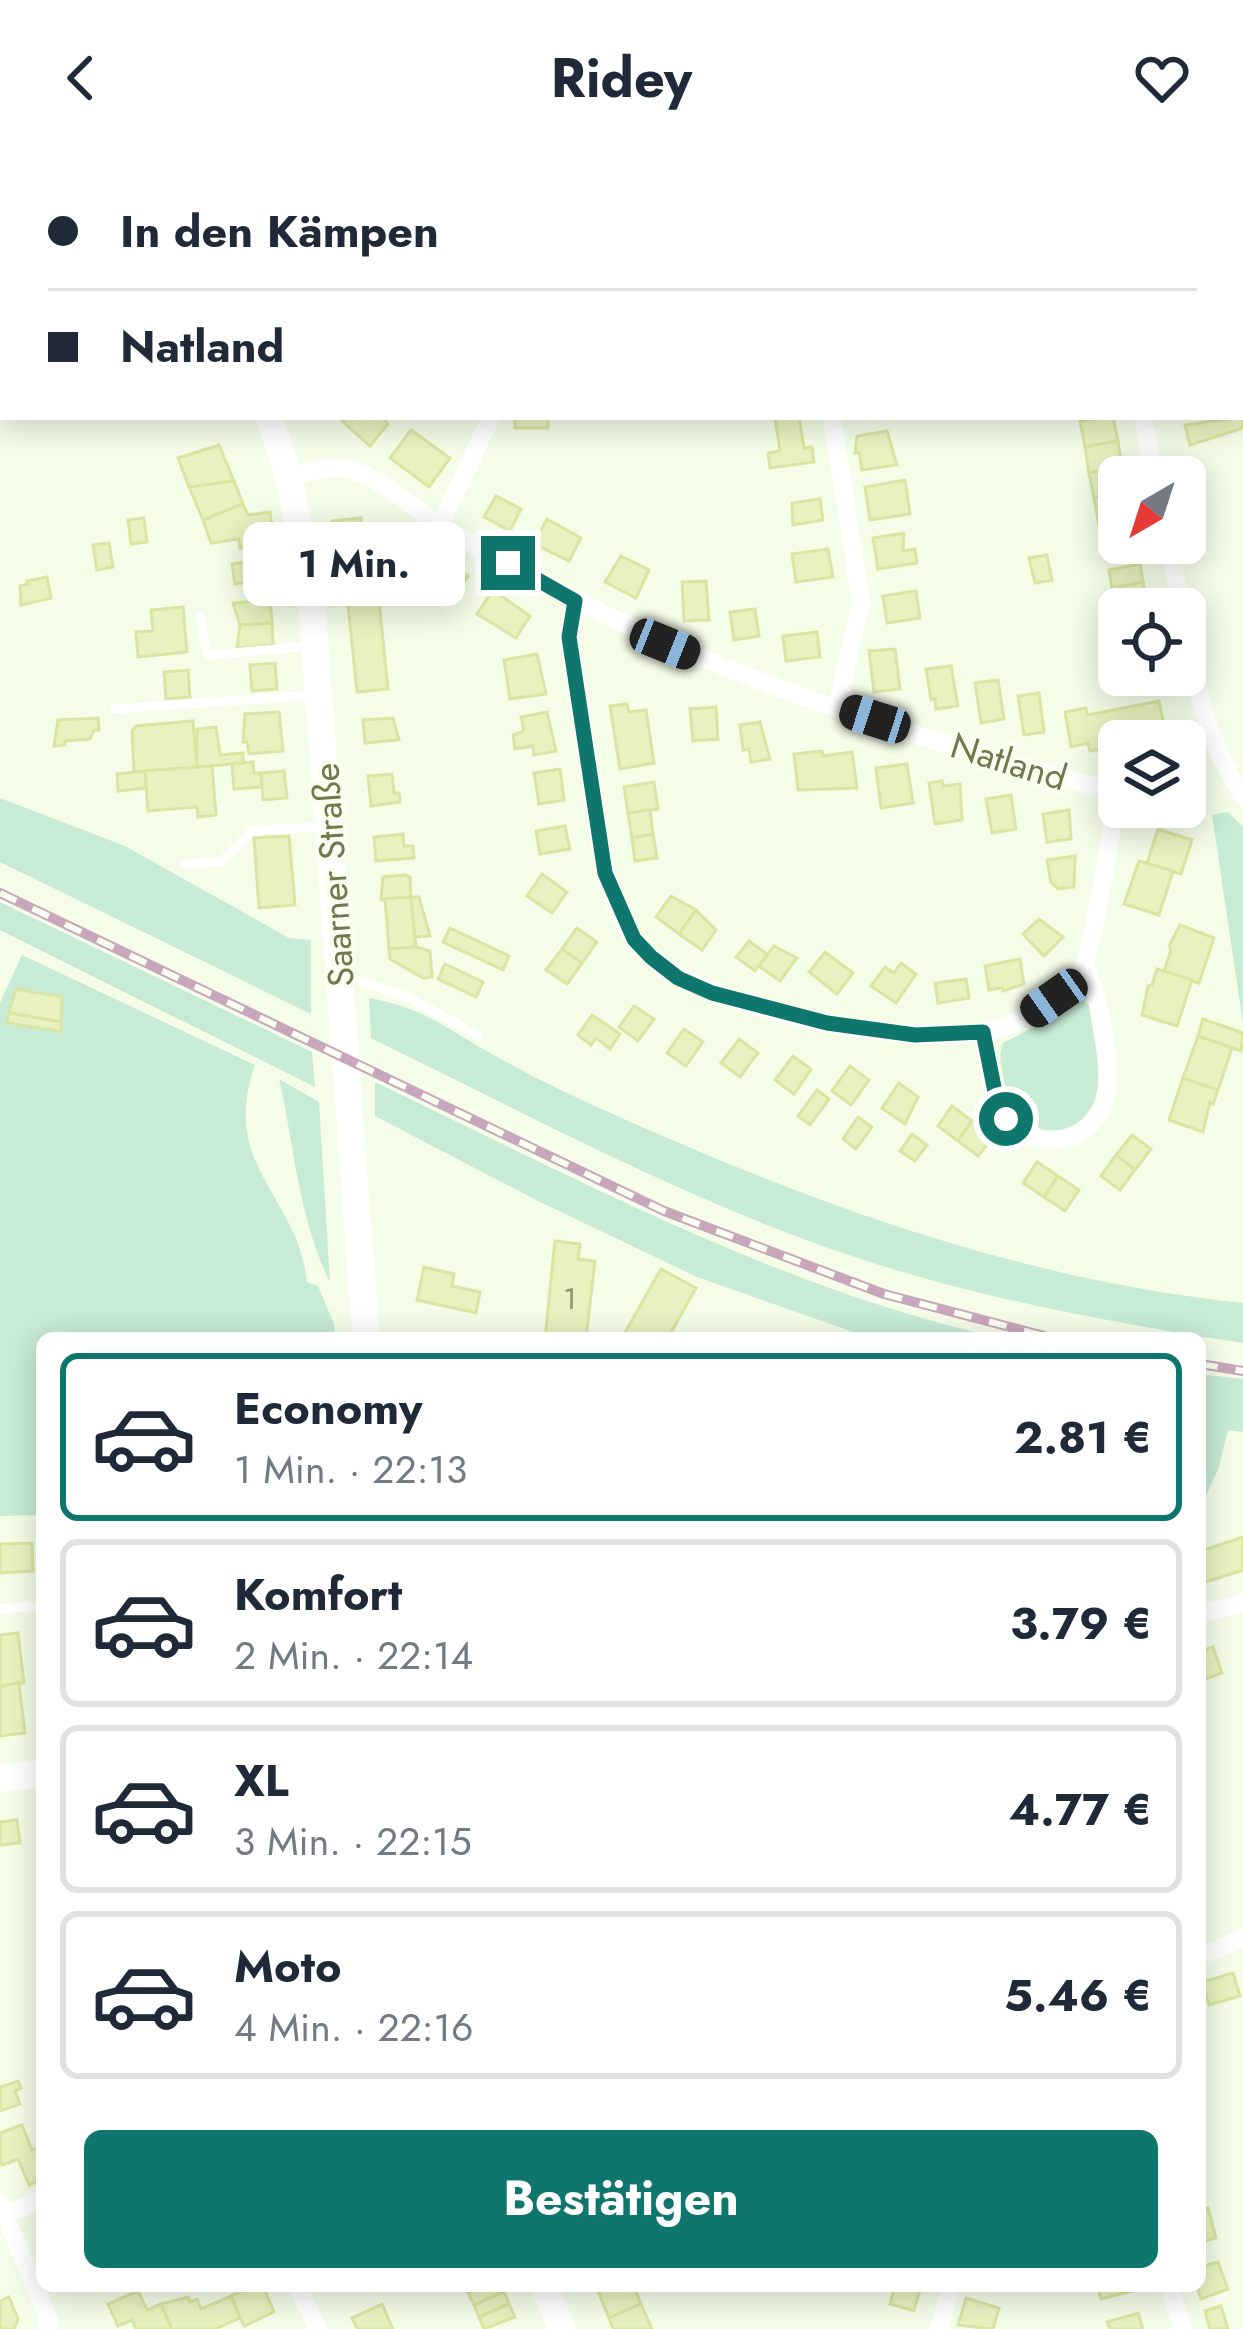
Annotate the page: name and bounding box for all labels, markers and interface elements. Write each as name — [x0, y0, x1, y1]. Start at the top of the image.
text: Ridey — [551, 39, 692, 117]
icon: back — [48, 45, 114, 111]
icon: heart — [1129, 45, 1195, 111]
text: In den Kämpen — [120, 199, 439, 264]
text: Natland — [120, 314, 284, 379]
north arrow — [1098, 456, 1206, 564]
map controls — [1098, 456, 1206, 828]
callout: 1 Min. — [244, 521, 466, 605]
text: 1 Min. — [298, 535, 410, 592]
route end — [481, 536, 535, 590]
button: locate — [1098, 588, 1206, 696]
car — [625, 614, 705, 674]
car — [835, 691, 915, 747]
street label: Natland — [945, 719, 1073, 803]
button: layers — [1098, 720, 1206, 828]
street label: Saarner Straße — [299, 761, 367, 989]
car — [1014, 963, 1094, 1033]
route start — [979, 1092, 1033, 1146]
house number: 1 — [563, 1277, 577, 1320]
text: Economy — [234, 1376, 422, 1441]
icon: car — [90, 1383, 198, 1491]
text: 2.81 € — [1014, 1405, 1152, 1470]
text: 1 Min. · 22:13 — [234, 1441, 467, 1498]
text: Komfort — [234, 1562, 402, 1627]
icon: car — [90, 1569, 198, 1677]
text: 3.79 € — [1010, 1591, 1152, 1656]
text: 2 Min. · 22:14 — [234, 1627, 473, 1684]
text: XL — [234, 1748, 289, 1813]
icon: car — [90, 1755, 198, 1863]
text: 4.77 € — [1009, 1777, 1152, 1842]
text: 3 Min. · 22:15 — [234, 1813, 472, 1870]
text: Moto — [234, 1934, 342, 1999]
icon: car — [90, 1941, 198, 2049]
text: 5.46 € — [1004, 1963, 1152, 2028]
text: 4 Min. · 22:16 — [234, 1999, 474, 2056]
button: Bestätigen — [84, 2130, 1158, 2268]

